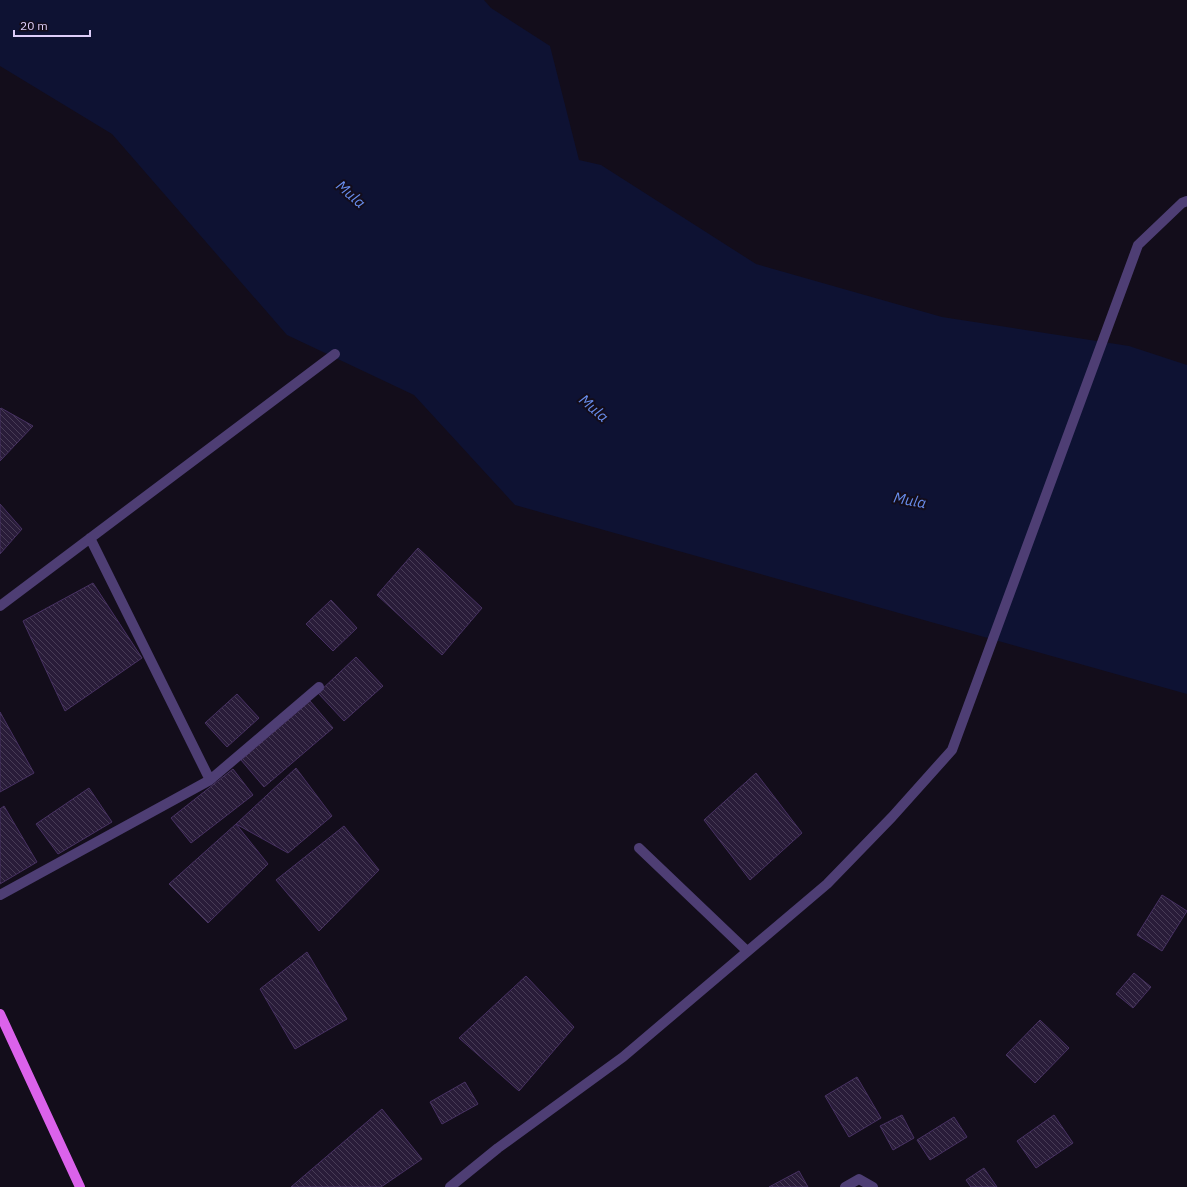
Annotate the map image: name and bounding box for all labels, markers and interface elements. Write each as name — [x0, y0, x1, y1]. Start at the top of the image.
scale bar — [14, 12, 90, 38]
text: 20 m — [20, 18, 48, 33]
water label: Mula — [332, 176, 370, 212]
water label: Mula — [575, 390, 613, 426]
water label: Mula — [892, 488, 928, 513]

